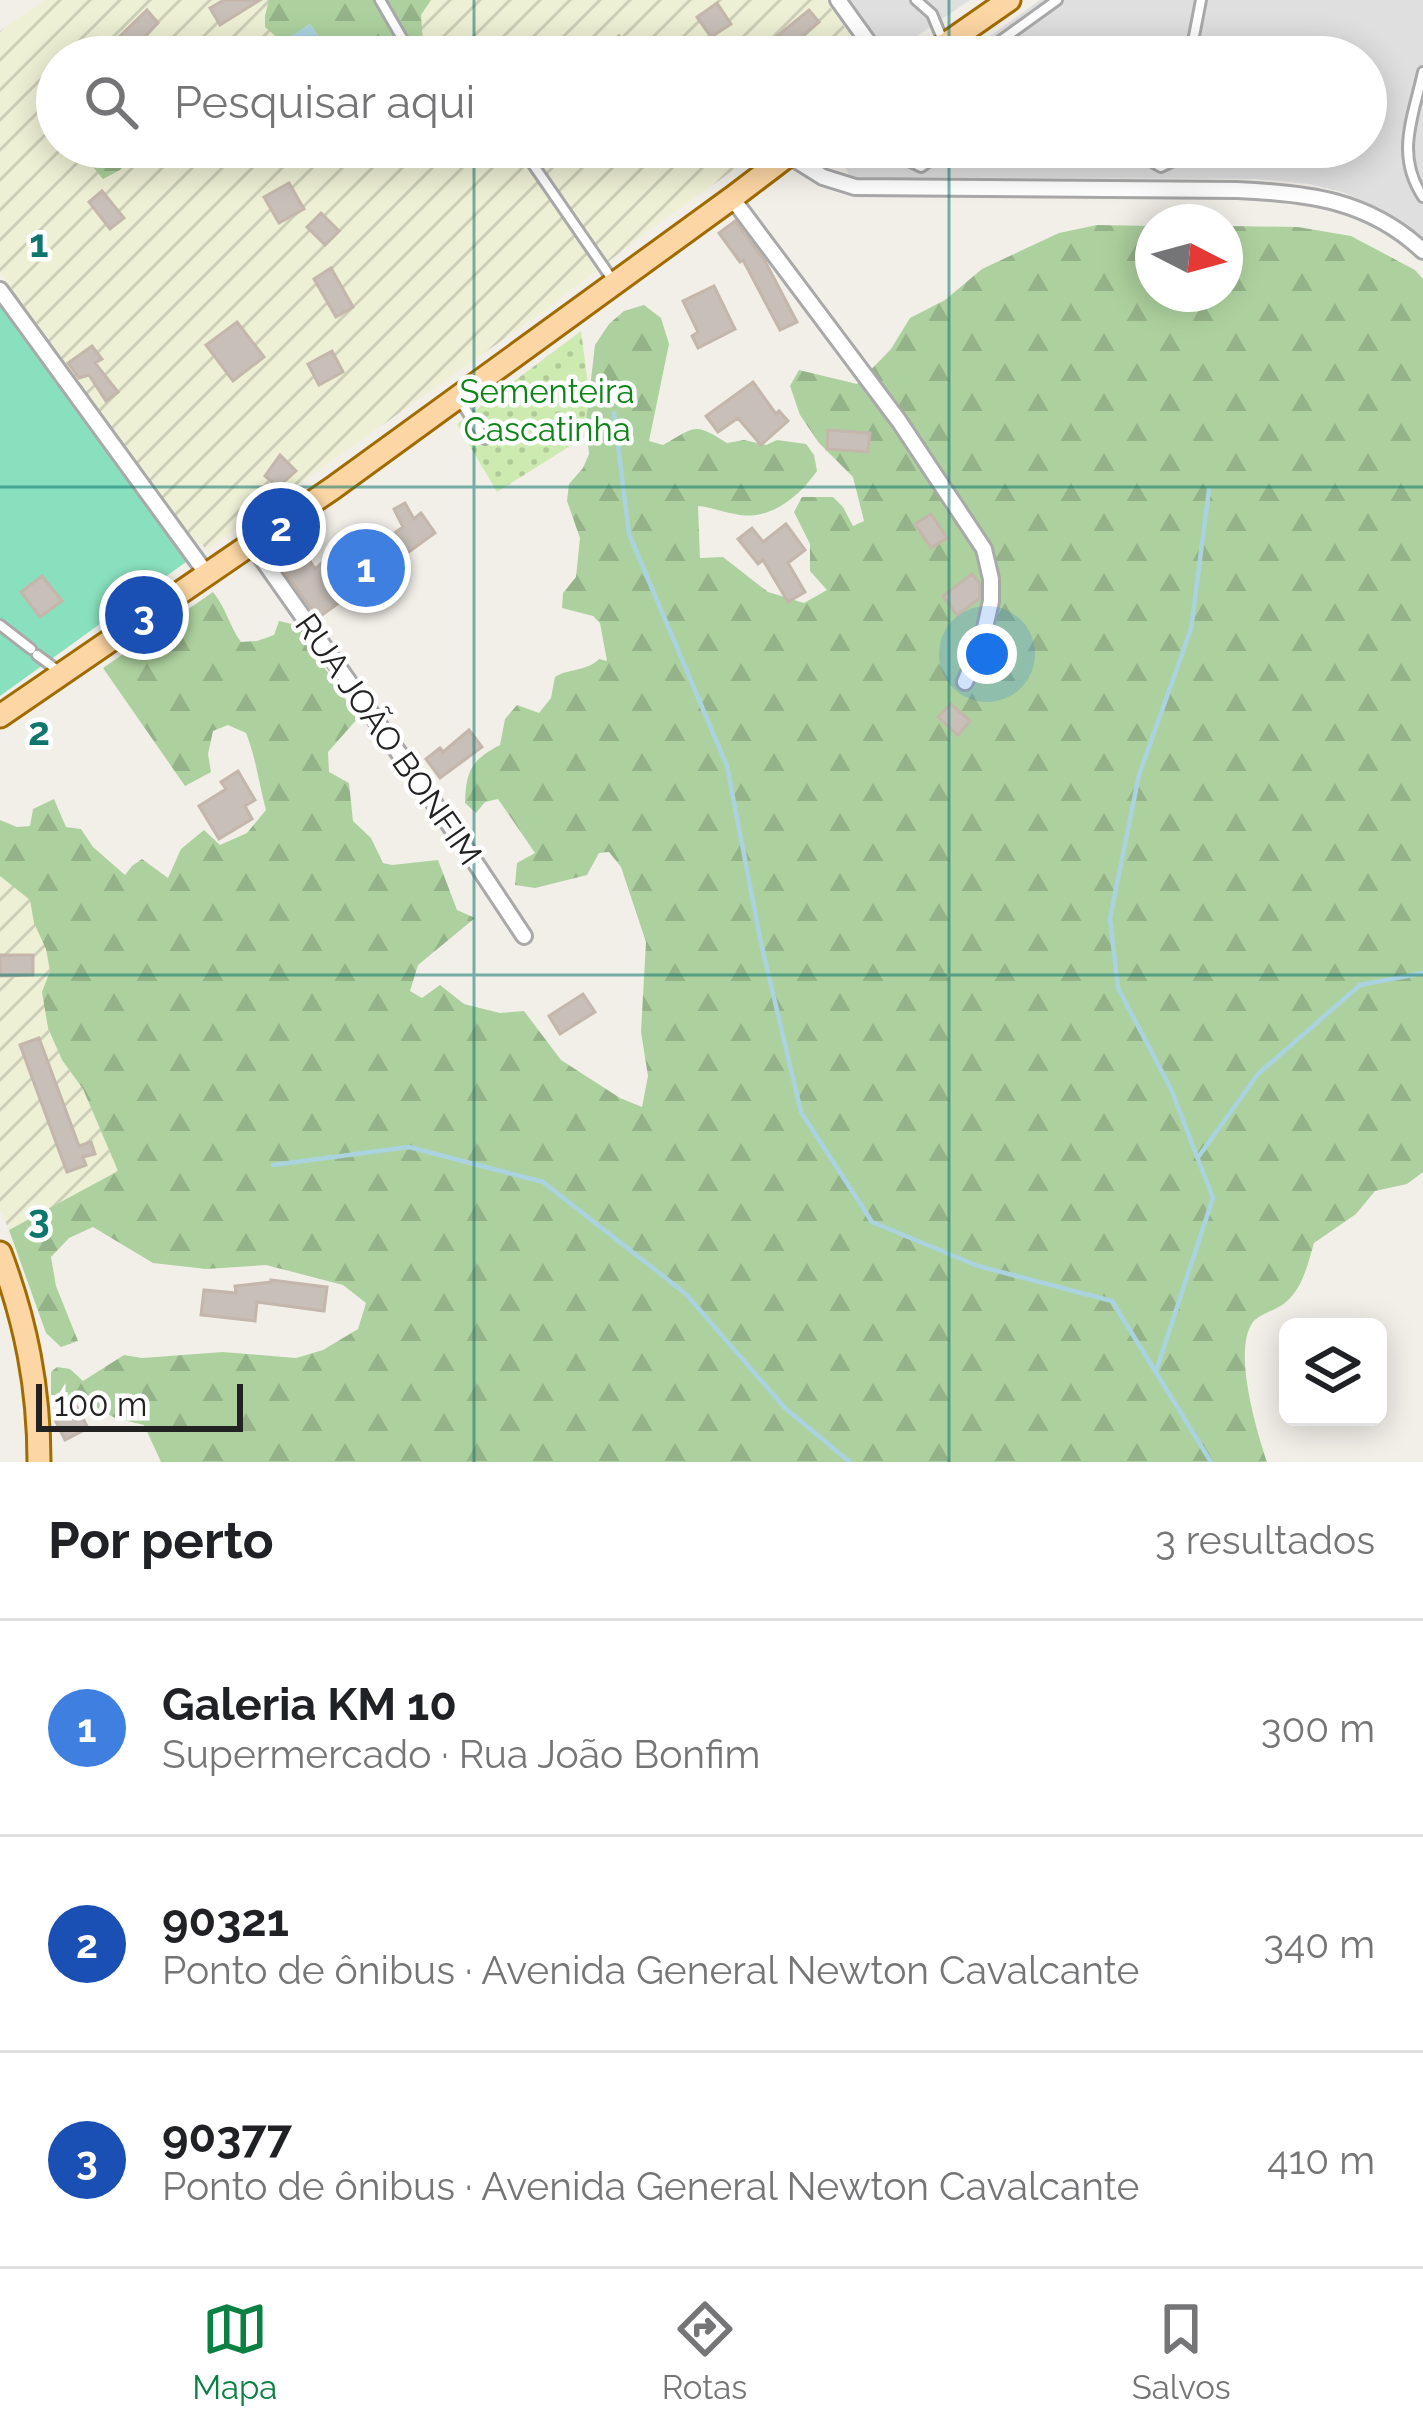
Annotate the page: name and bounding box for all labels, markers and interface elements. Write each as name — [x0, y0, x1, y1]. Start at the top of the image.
search box — [36, 36, 1387, 168]
icon: search — [78, 69, 144, 135]
text: Pesquisar aqui — [174, 76, 475, 129]
north arrow — [1135, 204, 1243, 312]
text: 1 — [29, 220, 49, 266]
park label: Sementeira Cascatinha — [459, 372, 635, 449]
pin: 2 — [242, 482, 320, 572]
pin: 1 — [327, 523, 405, 613]
pin: 3 — [105, 570, 183, 660]
street label: RUA JOÃO BONFIM — [287, 606, 490, 872]
your location — [957, 624, 1017, 684]
text: 2 — [28, 708, 50, 754]
text: 3 — [28, 1195, 50, 1241]
map controls — [1279, 1318, 1387, 1426]
button: layers — [1279, 1318, 1387, 1426]
scale bar — [36, 1378, 243, 1431]
text: 100 m — [54, 1385, 147, 1424]
text: Por perto — [48, 1510, 274, 1570]
text: 3 resultados — [1155, 1517, 1375, 1563]
text: Galeria KM 10 — [162, 1678, 457, 1731]
text: 1 — [77, 1705, 97, 1751]
text: 300 m — [1261, 1705, 1375, 1751]
text: Supermercado · Rua João Bonfim — [162, 1731, 760, 1777]
text: 90321 — [162, 1894, 289, 1947]
text: 2 — [76, 1921, 98, 1967]
text: 340 m — [1263, 1921, 1375, 1967]
text: Ponto de ônibus · Avenida General Newton Cavalcante — [162, 1947, 1139, 1993]
text: 90377 — [162, 2110, 292, 2163]
text: 3 — [76, 2137, 98, 2183]
text: 410 m — [1267, 2137, 1375, 2183]
text: Ponto de ônibus · Avenida General Newton Cavalcante — [162, 2163, 1139, 2209]
tab: Mapa — [192, 2296, 277, 2407]
tab: Rotas — [662, 2296, 747, 2407]
tab: Salvos — [1132, 2296, 1231, 2407]

